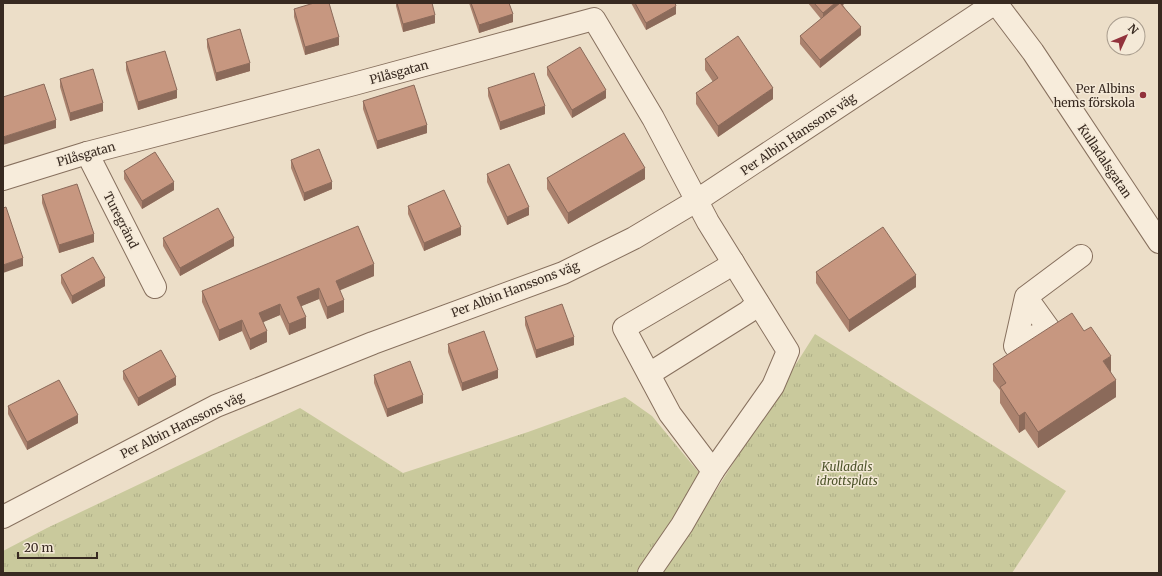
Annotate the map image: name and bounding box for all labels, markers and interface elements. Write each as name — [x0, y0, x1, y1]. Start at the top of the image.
north arrow — [1106, 16, 1146, 56]
text: N — [1125, 21, 1141, 37]
street label: Pilåsgatan — [368, 57, 430, 87]
place label: Per Albins hems förskola — [1053, 81, 1136, 110]
street label: Per Albin Hanssons väg — [737, 89, 859, 178]
marker: Per Albins hems förskola — [1138, 90, 1148, 100]
street label: Kulladalsgatan — [1075, 121, 1135, 201]
street label: Pilåsgatan — [55, 138, 117, 170]
street label: Turegränd — [100, 189, 142, 251]
street label: Per Albin Hanssons väg — [449, 257, 582, 320]
street label: Per Albin Hanssons väg — [118, 388, 247, 462]
park label: Kulladals idrottsplats — [816, 459, 878, 488]
scale bar — [18, 534, 97, 560]
text: 20 m — [24, 540, 53, 555]

